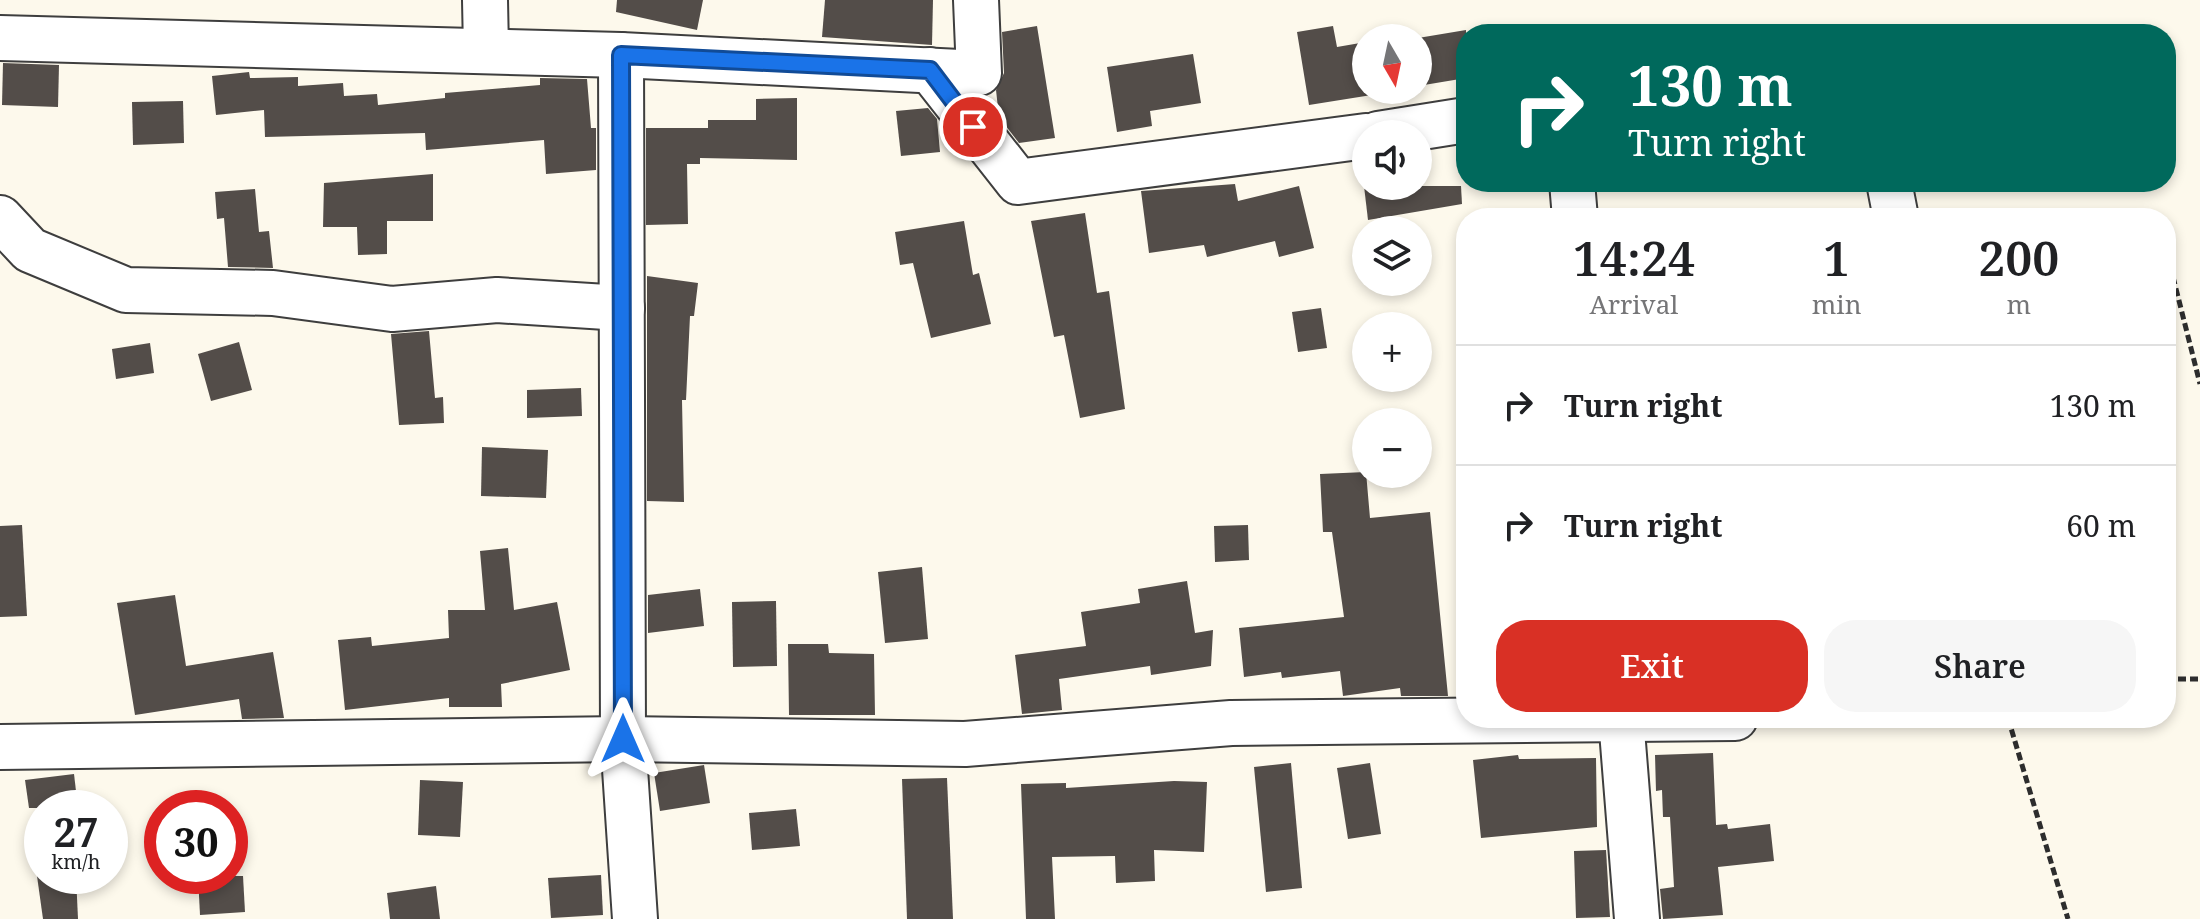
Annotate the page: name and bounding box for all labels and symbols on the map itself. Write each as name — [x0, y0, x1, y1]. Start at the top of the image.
north arrow — [1352, 24, 1432, 104]
pin — [939, 93, 1007, 161]
position arrow — [581, 697, 665, 781]
speed limit sign: 30 — [144, 790, 248, 894]

